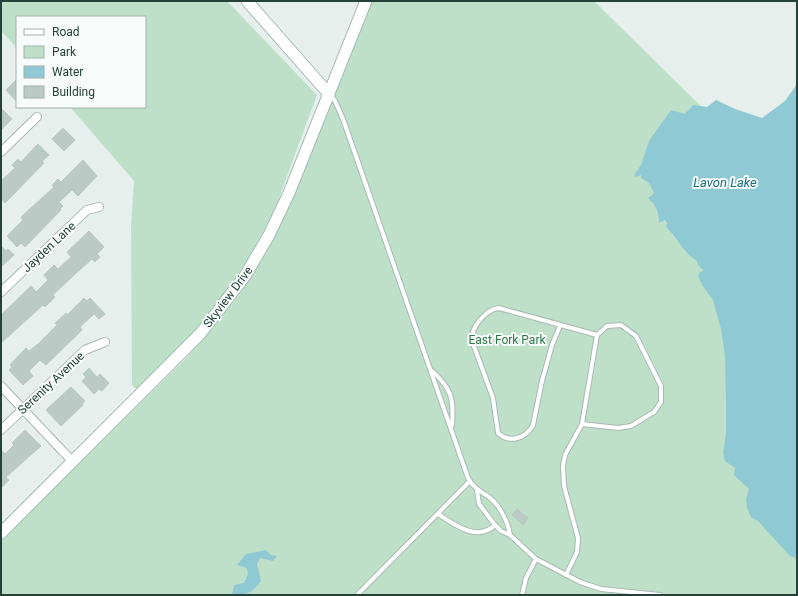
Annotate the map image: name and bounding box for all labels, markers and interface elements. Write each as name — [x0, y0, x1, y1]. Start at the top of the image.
legend — [16, 16, 146, 108]
text: Road — [52, 25, 80, 39]
text: Park — [52, 45, 77, 59]
text: Water — [52, 65, 83, 79]
text: Building — [52, 85, 95, 99]
water label: Lavon Lake — [693, 175, 757, 190]
street label: Jayden Lane — [20, 219, 78, 275]
street label: Skyview Drive — [200, 264, 256, 330]
park label: East Fork Park — [468, 333, 546, 347]
street label: Serenity Avenue — [15, 349, 87, 417]

